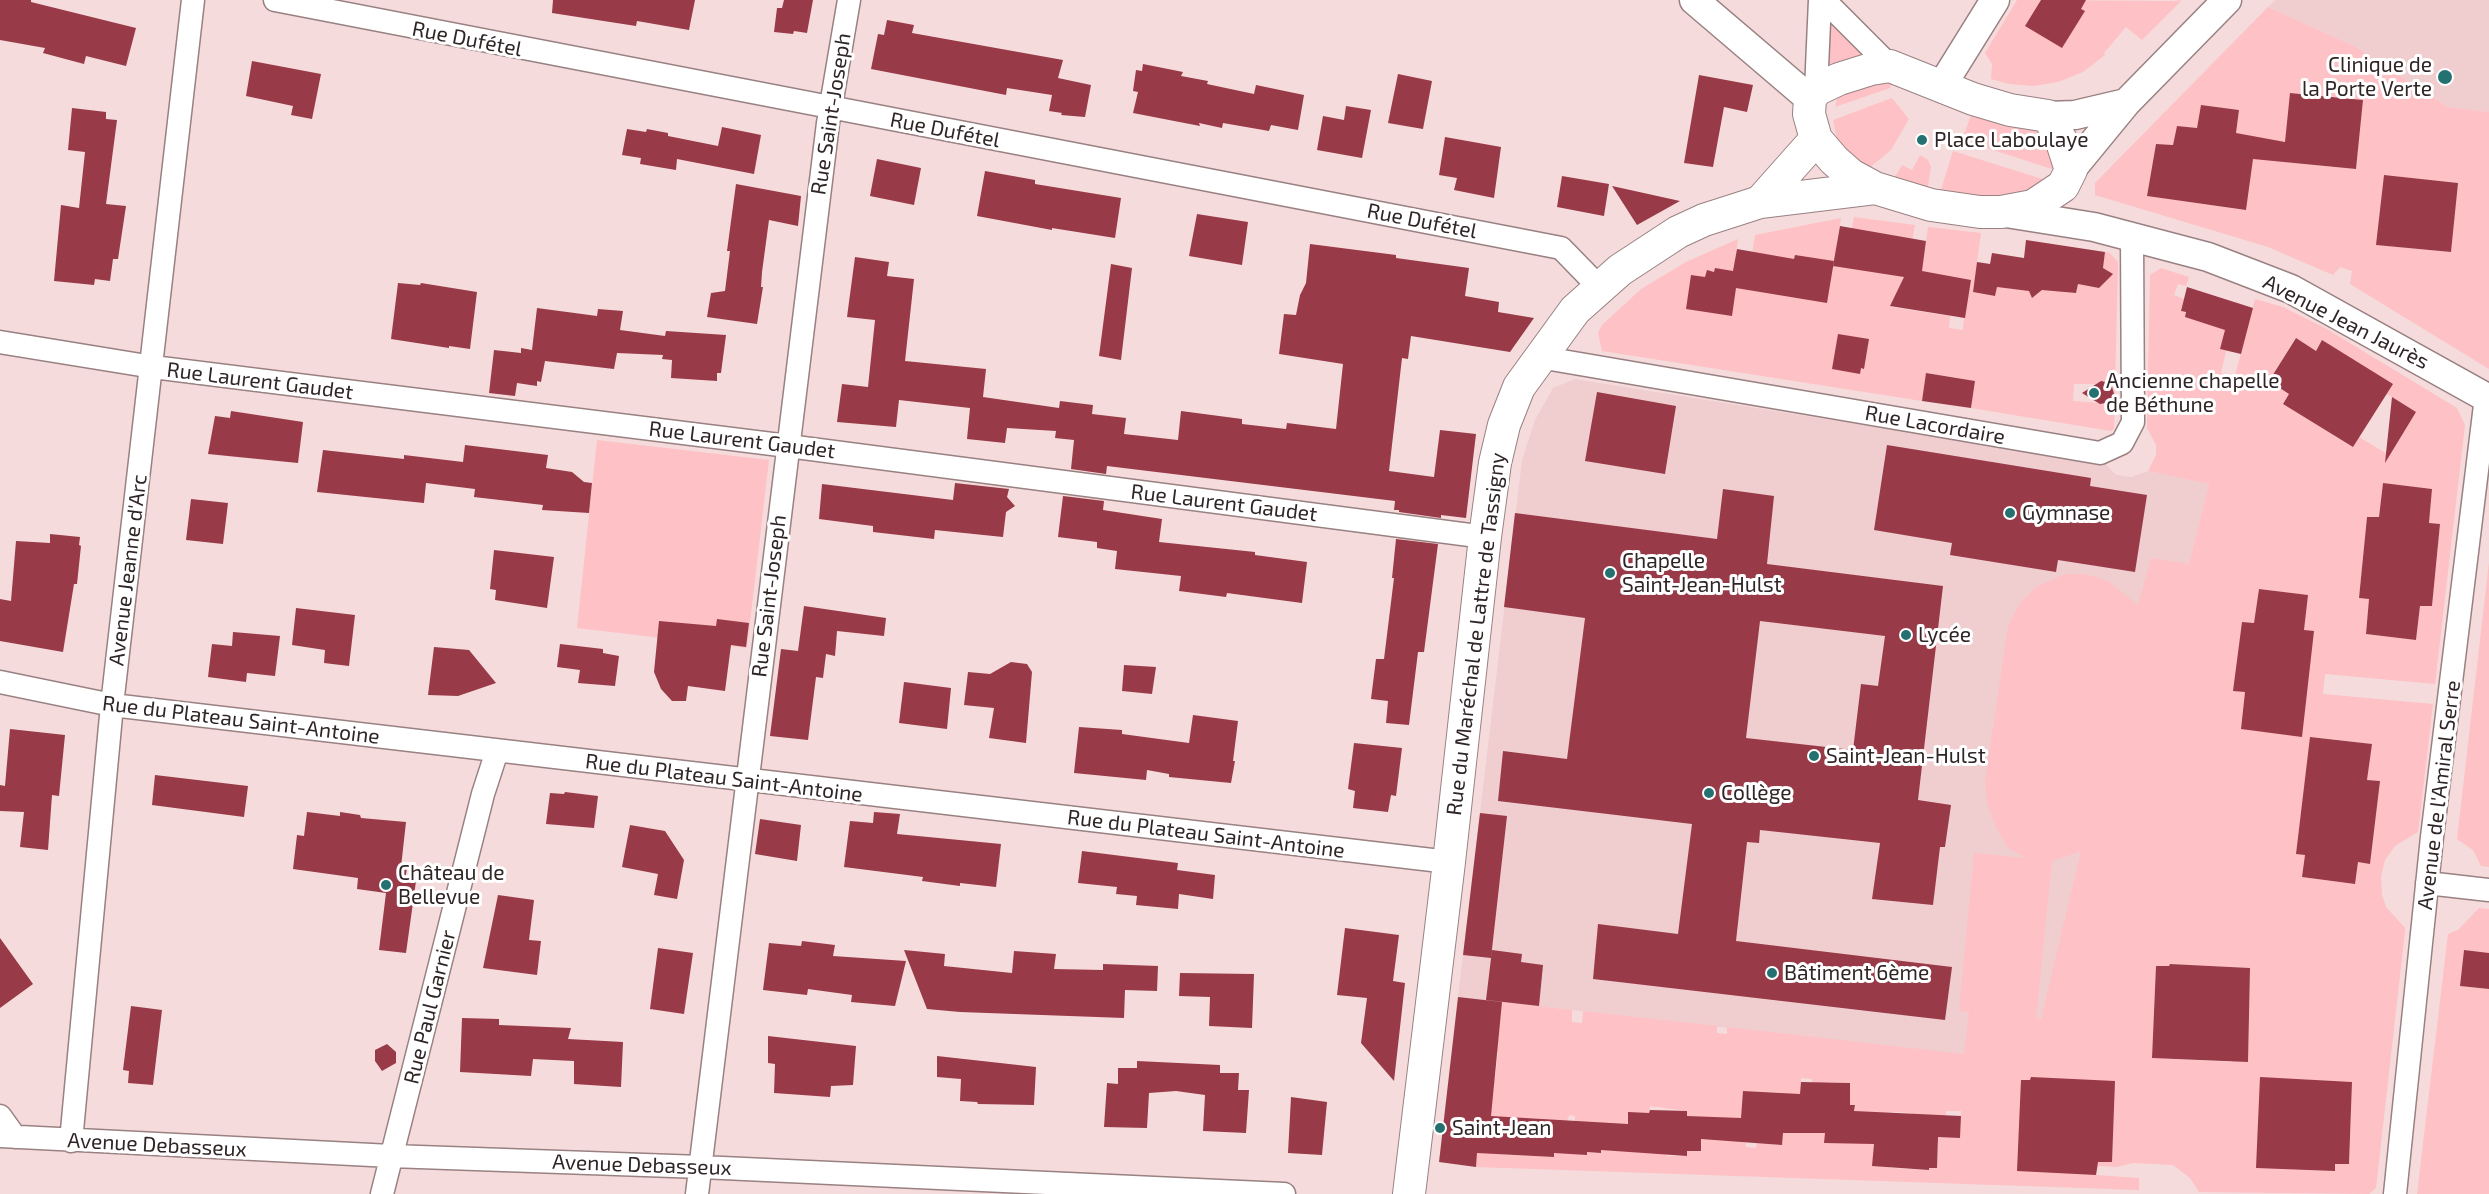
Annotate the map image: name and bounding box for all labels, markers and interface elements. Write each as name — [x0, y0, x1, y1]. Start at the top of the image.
street label: Rue Dufétel — [410, 16, 524, 62]
street label: Rue Saint-Joseph — [806, 31, 856, 197]
place label: Clinique de la Porte Verte — [2302, 52, 2432, 102]
marker: Clinique de la Porte Verte — [2436, 68, 2454, 86]
street label: Rue Dufétel — [888, 107, 1002, 153]
place label: Place Laboulaye — [1934, 127, 2088, 153]
marker: Place Laboulaye — [1915, 133, 1929, 147]
street label: Rue Dufétel — [1365, 198, 1479, 244]
street label: Avenue Jean Jaurès — [2259, 269, 2433, 375]
street label: Rue Laurent Gaudet — [165, 357, 355, 405]
place label: Ancienne chapelle de Béthune — [2106, 368, 2280, 418]
marker: Ancienne chapelle de Béthune — [2087, 386, 2101, 400]
street label: Rue Lacordaire — [1863, 400, 2007, 450]
street label: Rue Laurent Gaudet — [647, 416, 837, 464]
street label: Rue du Maréchal de Lattre de Tassigny — [1441, 451, 1511, 817]
street label: Avenue Jeanne d'Arc — [104, 473, 152, 667]
street label: Rue Laurent Gaudet — [1129, 479, 1319, 527]
place label: Gymnase — [2022, 500, 2110, 526]
marker: Gymnase — [2003, 506, 2017, 520]
street label: Rue Saint-Joseph — [747, 513, 791, 679]
place label: Chapelle Saint-Jean-Hulst — [1622, 548, 1782, 598]
marker: Chapelle Saint-Jean-Hulst — [1603, 566, 1617, 580]
place label: Lycée — [1918, 622, 1971, 648]
marker: Lycée — [1899, 628, 1913, 642]
street label: Avenue de l'Amiral Serre — [2412, 679, 2466, 911]
street label: Rue du Plateau Saint-Antoine — [101, 690, 381, 750]
place label: Saint-Jean-Hulst — [1826, 743, 1986, 769]
street label: Rue du Plateau Saint-Antoine — [584, 748, 864, 808]
marker: Saint-Jean-Hulst — [1807, 749, 1821, 763]
place label: Collège — [1721, 780, 1792, 806]
marker: Collège — [1702, 786, 1716, 800]
street label: Rue du Plateau Saint-Antoine — [1066, 804, 1346, 864]
place label: Château de Bellevue — [398, 860, 504, 910]
marker: Château de Bellevue — [379, 878, 393, 892]
street label: Rue Paul Garnier — [399, 927, 461, 1087]
place label: Bâtiment 6ème — [1784, 960, 1929, 986]
marker: Bâtiment 6ème — [1765, 966, 1779, 980]
place label: Saint-Jean — [1452, 1115, 1551, 1141]
marker: Saint-Jean — [1433, 1121, 1447, 1135]
street label: Avenue Debasseux — [67, 1128, 247, 1162]
street label: Avenue Debasseux — [552, 1149, 732, 1181]

